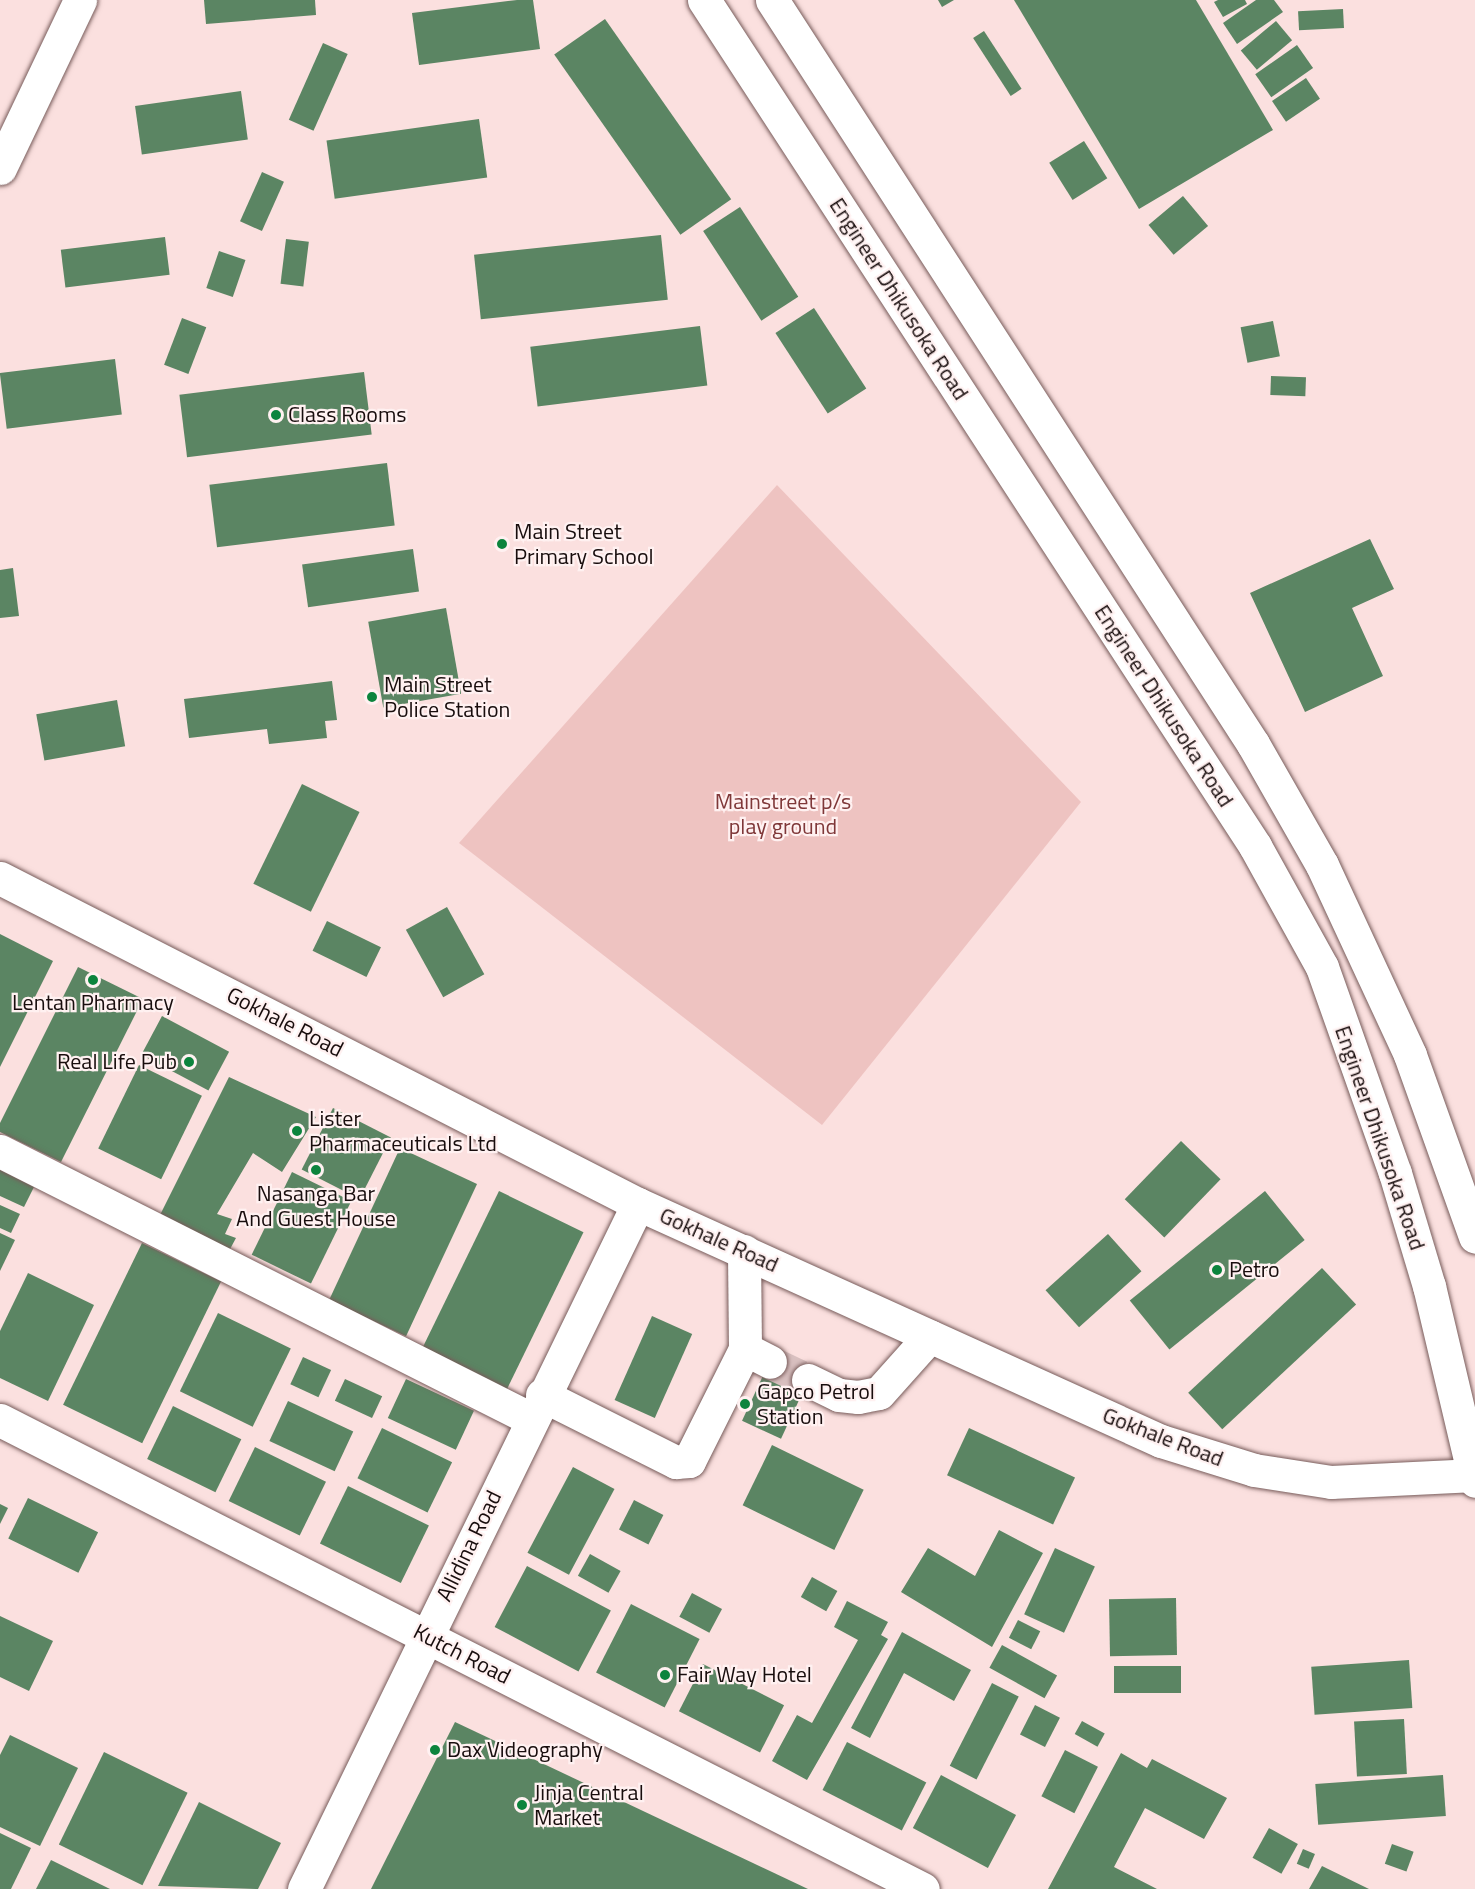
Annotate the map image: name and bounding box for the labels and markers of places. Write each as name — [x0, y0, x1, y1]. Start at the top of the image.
place label: Class Rooms — [288, 402, 407, 428]
marker: Class Rooms — [269, 408, 283, 422]
place label: Main Street Primary School — [514, 518, 654, 570]
marker: Main Street Primary School — [495, 537, 509, 551]
place label: Main Street Police Station — [384, 671, 510, 722]
marker: Main Street Police Station — [365, 690, 379, 704]
marker: Lentan Pharmacy — [86, 973, 100, 987]
place label: Lentan Pharmacy — [12, 990, 174, 1016]
place label: Real Life Pub — [57, 1049, 177, 1075]
marker: Real Life Pub — [182, 1055, 196, 1069]
place label: Lister Pharmaceuticals Ltd — [309, 1105, 497, 1156]
marker: Lister Pharmaceuticals Ltd — [290, 1124, 304, 1138]
marker: Nasanga Bar And Guest House — [309, 1163, 323, 1177]
place label: Nasanga Bar And Guest House — [236, 1180, 396, 1232]
place label: Petro — [1229, 1257, 1280, 1283]
marker: Petro — [1210, 1263, 1224, 1277]
place label: Gapco Petrol Station — [757, 1378, 875, 1430]
marker: Gapco Petrol Station — [738, 1397, 752, 1411]
place label: Fair Way Hotel — [677, 1662, 812, 1688]
marker: Fair Way Hotel — [658, 1668, 672, 1682]
place label: Dax Videography — [447, 1737, 603, 1763]
marker: Dax Videography — [428, 1743, 442, 1757]
place label: Jinja Central Market — [534, 1779, 644, 1831]
marker: Jinja Central Market — [515, 1798, 529, 1812]

